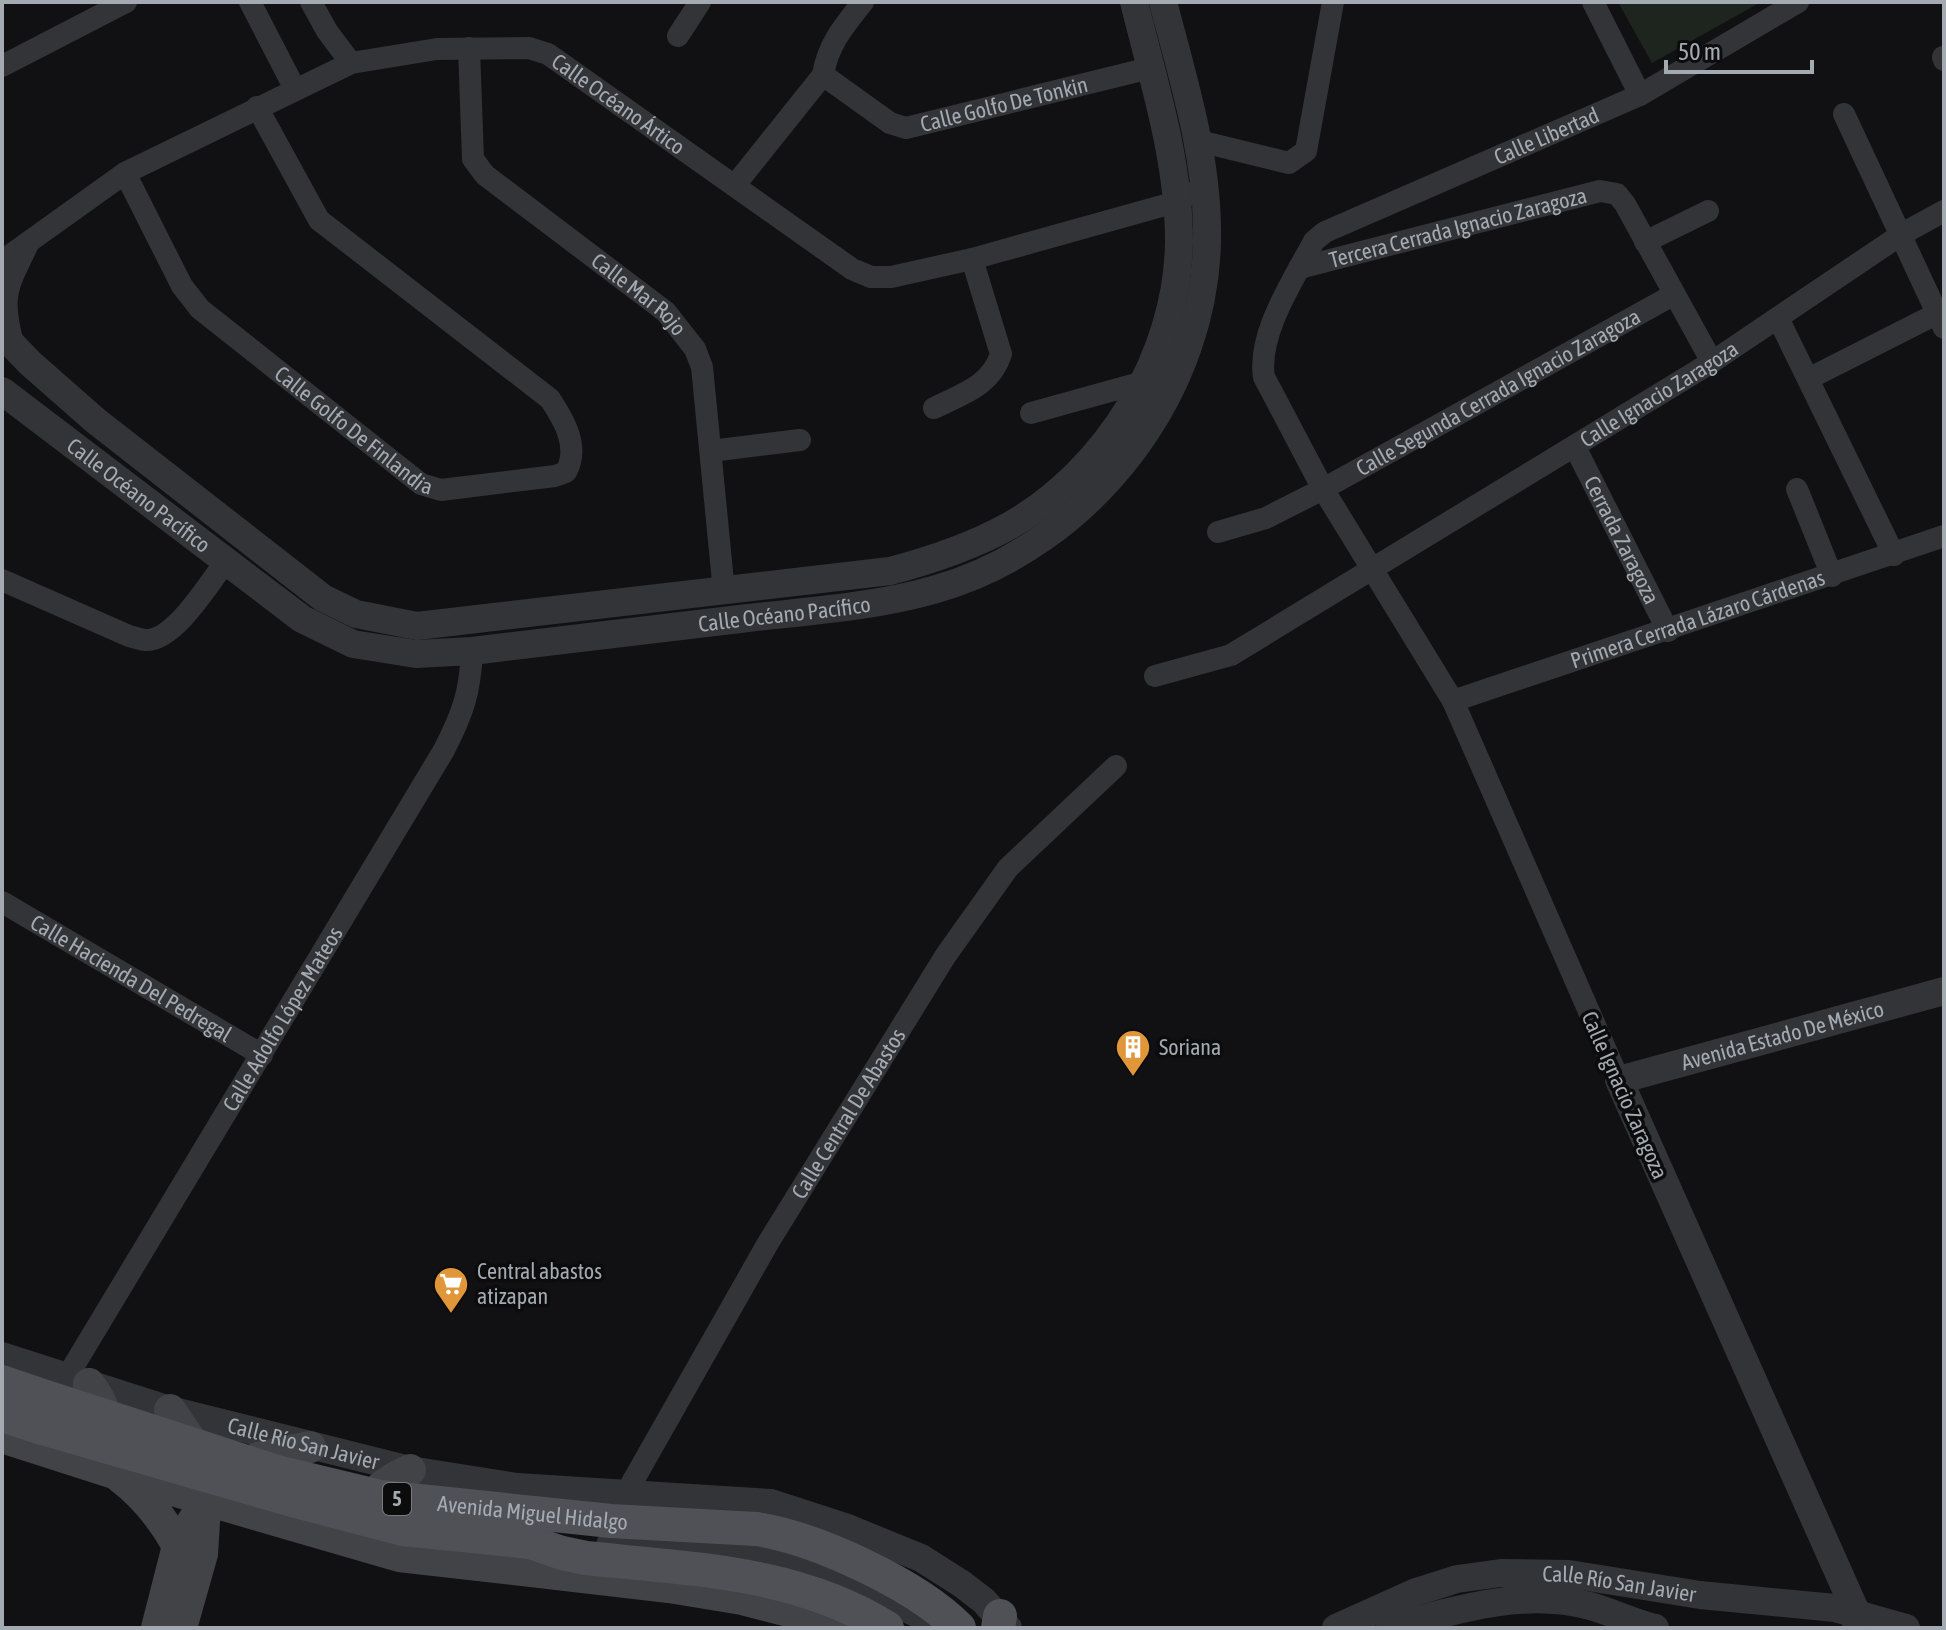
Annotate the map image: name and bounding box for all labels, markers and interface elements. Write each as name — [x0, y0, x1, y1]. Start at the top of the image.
scale bar — [1666, 24, 1812, 74]
text: 50 m — [1678, 38, 1721, 65]
street label: Calle Océano Ártico — [547, 48, 690, 160]
street label: Calle Golfo De Tonkin — [918, 71, 1090, 137]
street label: Calle Libertad — [1490, 101, 1603, 170]
street label: Tercera Cerrada Ignacio Zaragoza — [1326, 182, 1589, 273]
street label: Calle Mar Rojo — [586, 247, 692, 340]
street label: Calle Segunda Cerrada Ignacio Zaragoza — [1351, 303, 1645, 481]
street label: Calle Ignacio Zaragoza — [1575, 335, 1743, 452]
street label: Calle Golfo De Finlandia — [270, 360, 436, 500]
street label: Calle Océano Pacífico — [62, 432, 216, 558]
street label: Cerrada Zaragoza — [1579, 471, 1665, 608]
street label: Primera Cerrada Lázaro Cárdenas — [1567, 564, 1828, 674]
street label: Calle Océano Pacífico — [697, 591, 872, 637]
street label: Calle Hacienda Del Pedregal — [26, 909, 237, 1047]
street label: Calle Adolfo López Mateos — [217, 922, 348, 1116]
street label: Avenida Estado De México — [1678, 995, 1886, 1075]
street label: Calle Ignacio Zaragoza — [1576, 1007, 1674, 1183]
street label: Calle Central De Abastos — [786, 1023, 911, 1203]
building icon: Soriana — [1114, 1028, 1152, 1078]
place label: Soriana — [1159, 1034, 1221, 1060]
place label: Central abastos atizapan — [477, 1258, 602, 1309]
supermarket icon: Central abastos atizapan — [432, 1265, 470, 1315]
street label: Calle Río San Javier — [225, 1412, 382, 1475]
road number: 5 — [383, 1483, 411, 1515]
street label: Avenida Miguel Hidalgo — [436, 1490, 629, 1535]
street label: Calle Río San Javier — [1542, 1561, 1698, 1607]

